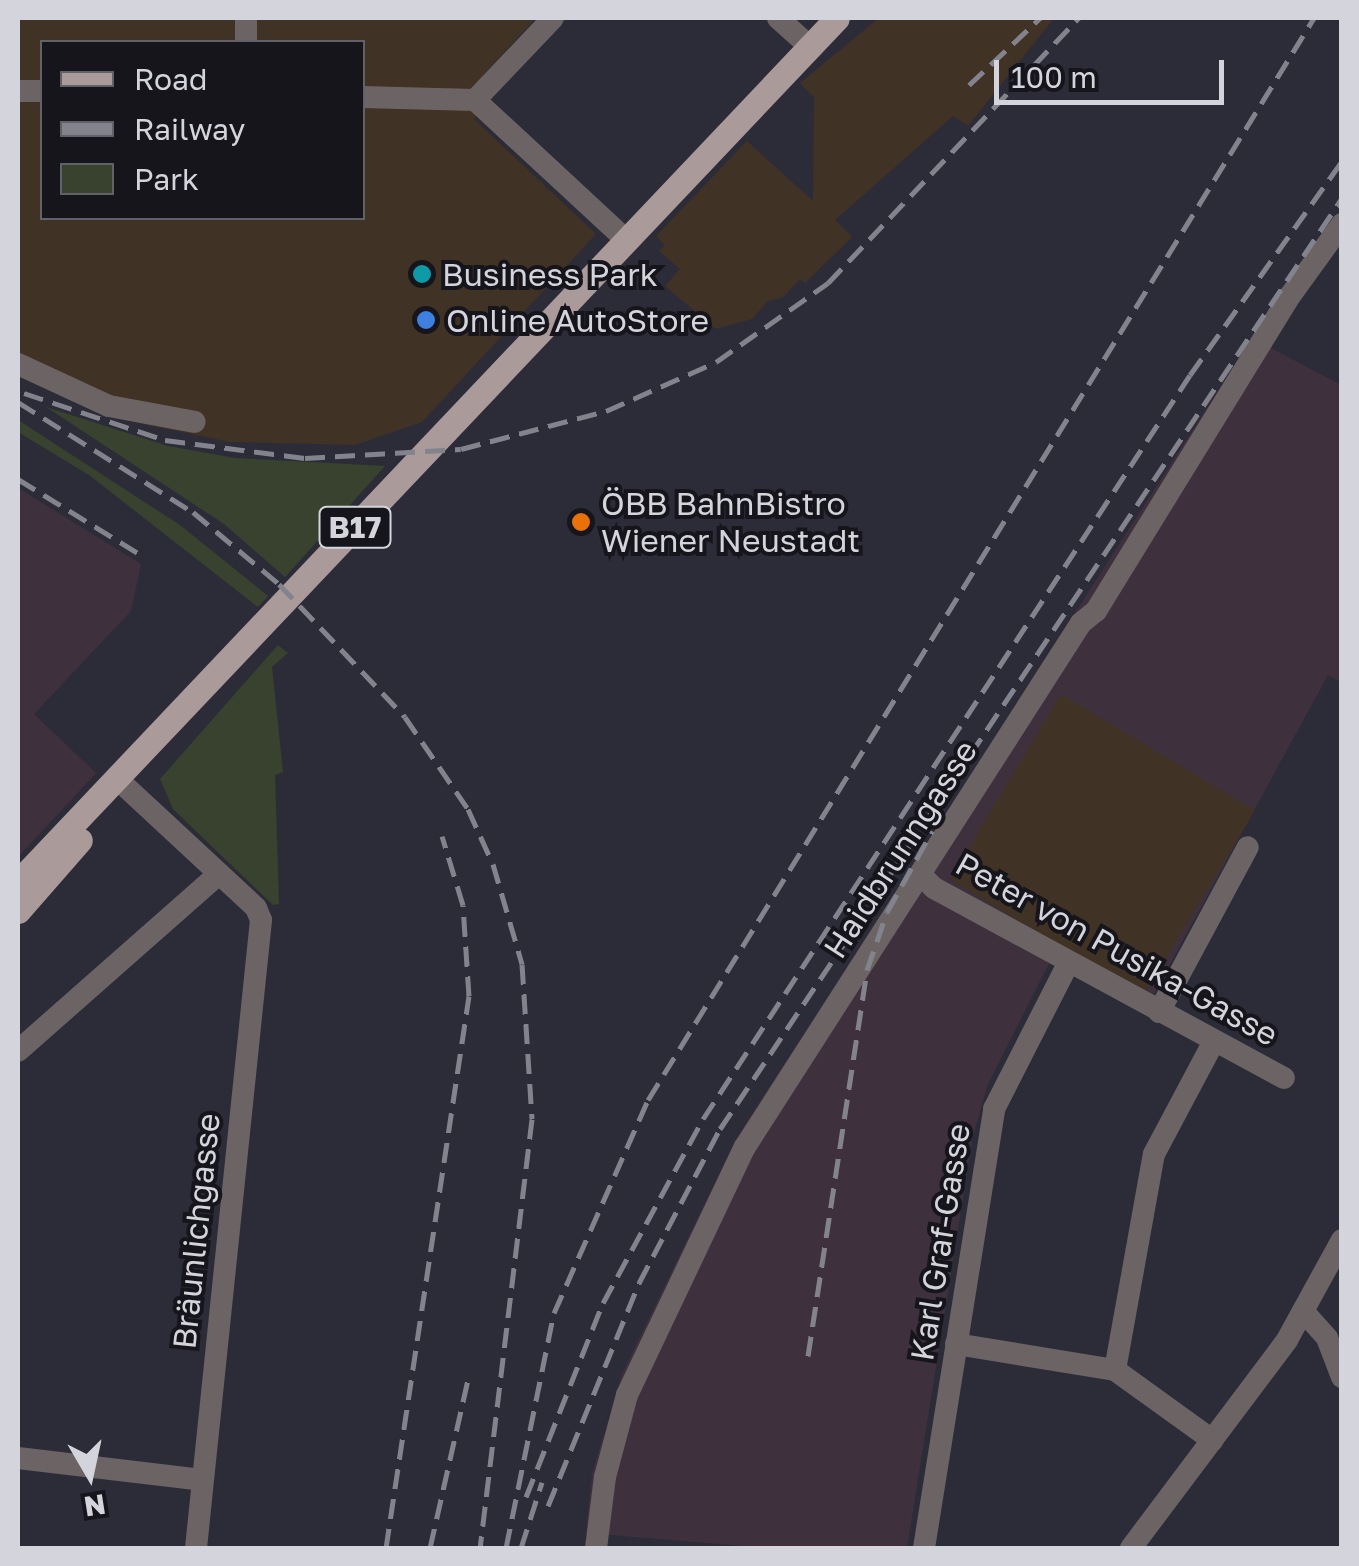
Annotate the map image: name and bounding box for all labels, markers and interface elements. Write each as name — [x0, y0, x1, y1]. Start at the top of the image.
legend — [40, 40, 365, 220]
scale bar — [999, 40, 1229, 102]
text: 100 m — [1011, 59, 1097, 95]
text: Road — [134, 61, 208, 97]
text: Railway — [134, 111, 245, 147]
text: Park — [134, 161, 199, 197]
place label: Business Park — [442, 255, 658, 293]
marker: Business Park — [411, 263, 433, 285]
place label: Online AutoStore — [446, 301, 709, 339]
marker: Online AutoStore — [415, 309, 437, 331]
place label: ÖBB BahnBistro Wiener Neustadt — [601, 485, 860, 560]
road number: B17 — [318, 502, 392, 552]
marker: ÖBB BahnBistro Wiener Neustadt — [570, 511, 592, 533]
street label: Haidbrunngasse — [815, 733, 985, 965]
street label: Peter von Pusika-Gasse — [949, 844, 1285, 1054]
street label: Bräunlichgasse — [165, 1111, 227, 1351]
street label: Karl Graf-Gasse — [902, 1120, 978, 1364]
north arrow — [40, 1426, 140, 1526]
text: N — [82, 1488, 108, 1524]

